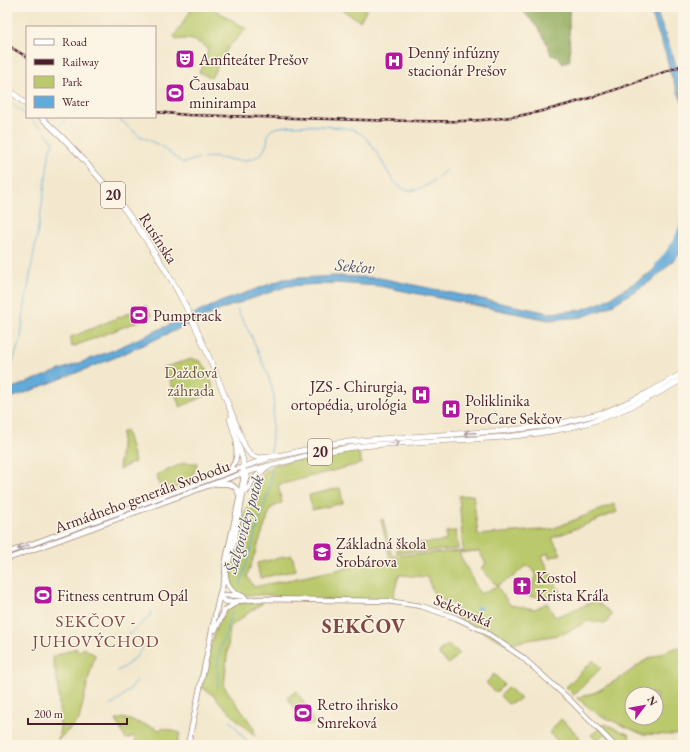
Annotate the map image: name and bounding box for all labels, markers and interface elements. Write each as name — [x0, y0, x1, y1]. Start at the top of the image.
legend — [26, 26, 156, 118]
text: Road — [62, 34, 88, 50]
place label: Denný infúzny stacionár Prešov — [408, 42, 508, 81]
theatre icon: Amfiteáter Prešov — [174, 48, 196, 70]
place label: Amfiteáter Prešov — [198, 49, 310, 70]
hospital icon: Denný infúzny stacionár Prešov — [383, 50, 405, 72]
text: Railway — [62, 54, 100, 70]
text: Park — [62, 74, 83, 90]
place label: Čausabau minirampa — [189, 74, 257, 113]
sports icon: Čausabau minirampa — [164, 82, 186, 104]
text: Water — [62, 94, 89, 110]
road number: 20 — [101, 182, 125, 208]
street label: Rusínska — [134, 209, 183, 268]
water label: Sekčov — [333, 253, 376, 279]
sports icon: Pumptrack — [128, 304, 150, 326]
place label: Pumptrack — [153, 305, 222, 326]
park label: Dažďová záhrada — [164, 362, 218, 401]
place label: JZS - Chirurgia, ortopédia, urológia — [291, 376, 408, 415]
hospital icon: JZS - Chirurgia, ortopédia, urológia — [410, 384, 432, 406]
place label: Poliklinika ProCare Sekčov — [465, 390, 563, 429]
hospital icon: Poliklinika ProCare Sekčov — [440, 398, 462, 420]
one-way arrow — [464, 429, 477, 436]
road number: 20 — [308, 439, 332, 465]
one-way arrow — [387, 440, 400, 447]
street label: Armádneho generála Svobodu — [51, 455, 233, 538]
water label: Šalgovícky potok — [219, 472, 269, 577]
place label: Základná škola Šrobárova — [336, 533, 427, 572]
school or university icon: Základná škola Šrobárova — [311, 541, 333, 563]
one-way arrow — [17, 544, 30, 551]
place label: Kostol Krista Kráľa — [536, 567, 610, 606]
church icon: Kostol Krista Kráľa — [511, 575, 533, 597]
sports icon: Fitness centrum Opál — [32, 584, 54, 606]
place label: Fitness centrum Opál — [57, 585, 188, 606]
street label: Sekčovská — [431, 589, 496, 632]
district label: SEKČOV - JUHOVÝCHOD — [30, 610, 160, 652]
district label: SEKČOV — [322, 613, 406, 639]
north arrow — [624, 686, 664, 726]
text: N — [644, 693, 661, 708]
place label: Retro ihrisko Smreková — [317, 694, 398, 733]
scale bar — [28, 700, 127, 726]
sports icon: Retro ihrisko Smreková — [292, 702, 314, 724]
text: 200 m — [34, 706, 64, 722]

